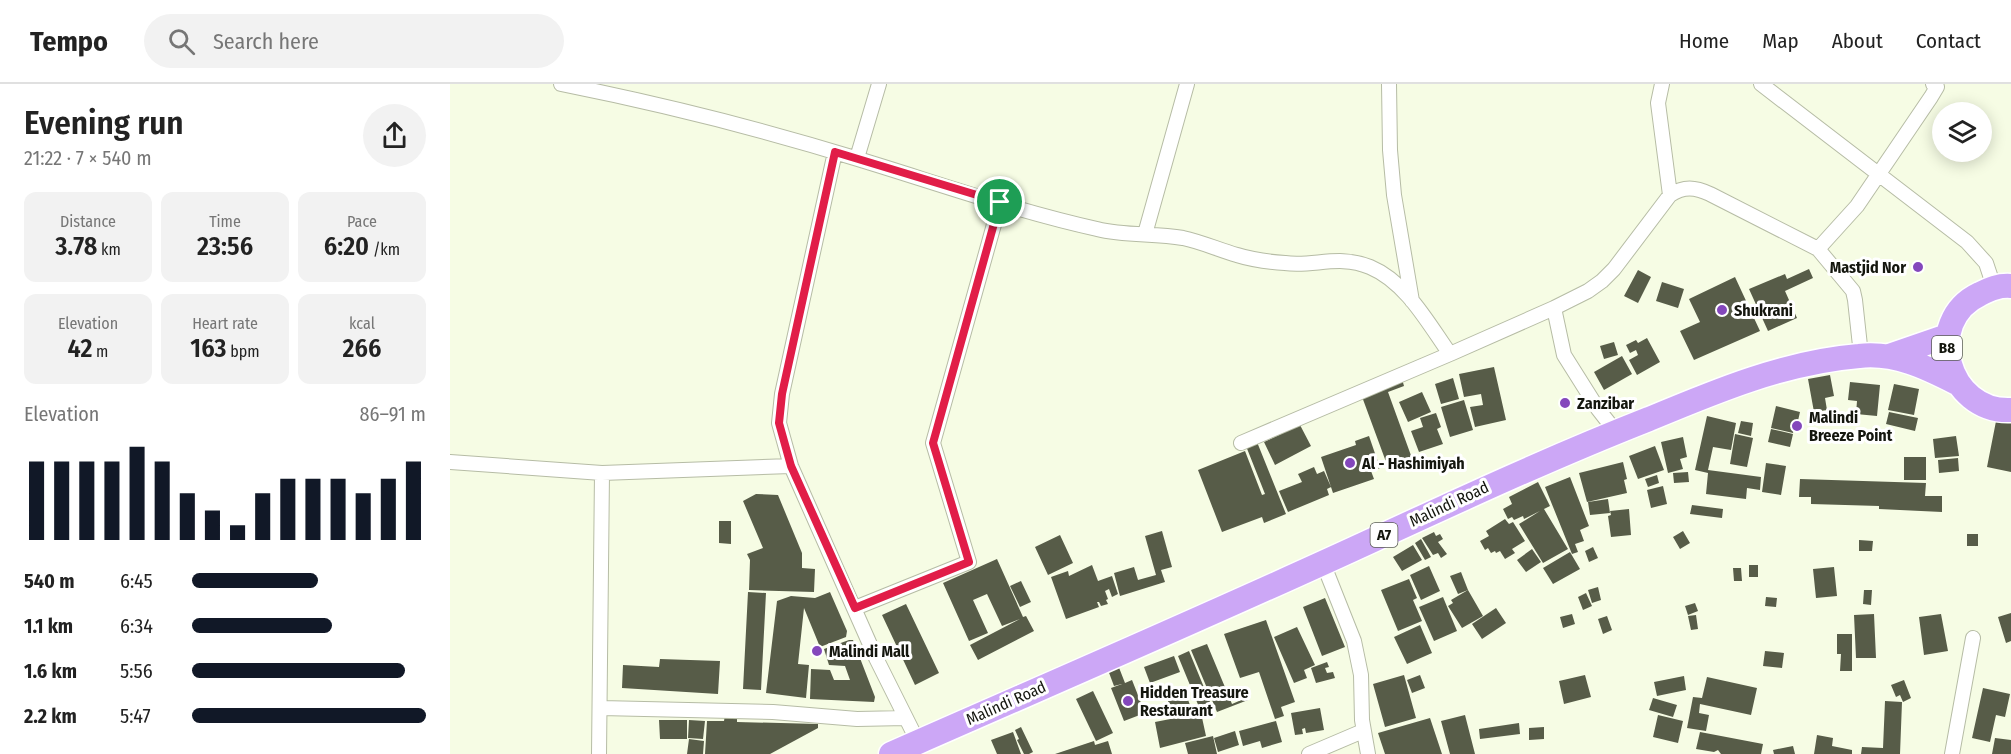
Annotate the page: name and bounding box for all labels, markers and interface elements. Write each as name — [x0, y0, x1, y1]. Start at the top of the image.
search box — [144, 14, 564, 68]
text: Tempo — [30, 25, 108, 58]
icon: search — [165, 25, 198, 58]
text: Search here — [213, 28, 319, 55]
text: Home — [1679, 28, 1729, 54]
text: Map — [1762, 28, 1799, 54]
text: About — [1832, 28, 1883, 54]
text: Contact — [1916, 28, 1981, 54]
map controls — [1932, 102, 1992, 162]
button: layers — [1932, 102, 1992, 162]
text: Evening run — [24, 103, 184, 143]
button: share — [363, 104, 426, 167]
text: 21:22 · 7 × 540 m — [24, 146, 152, 170]
pin — [974, 176, 1025, 227]
icon: arrive — [983, 185, 1016, 218]
text: Distance — [60, 212, 116, 231]
text: Time — [209, 212, 241, 231]
text: Pace — [347, 212, 377, 231]
text: 3.78 — [55, 231, 97, 262]
text: 23:56 — [197, 231, 253, 262]
text: 6:20 — [324, 231, 369, 262]
text: km — [97, 240, 121, 259]
text: /km — [369, 240, 400, 259]
place label: Mastjid Nor — [1830, 258, 1906, 277]
marker: Mastjid Nor — [1911, 260, 1925, 274]
place label: Shukrani — [1734, 301, 1793, 320]
marker: Shukrani — [1715, 303, 1729, 317]
text: Elevation — [58, 314, 118, 333]
text: Heart rate — [192, 314, 258, 333]
text: kcal — [349, 314, 375, 333]
text: 42 — [68, 333, 92, 364]
text: 163 — [190, 333, 227, 364]
text: 266 — [343, 333, 381, 364]
road number: B8 — [1932, 336, 1962, 360]
text: m — [92, 342, 108, 361]
text: bpm — [227, 342, 260, 361]
place label: Zanzibar — [1577, 394, 1634, 413]
marker: Zanzibar — [1558, 396, 1572, 410]
text: Elevation — [24, 402, 99, 426]
text: 86–91 m — [360, 402, 426, 426]
place label: Malindi Breeze Point — [1809, 408, 1893, 445]
marker: Malindi Breeze Point — [1790, 419, 1804, 433]
place label: Al - Hashimiyah — [1361, 454, 1465, 473]
marker: Al - Hashimiyah — [1343, 456, 1357, 470]
street label: Malindi Road — [1406, 477, 1492, 531]
road number: A7 — [1370, 523, 1398, 547]
text: 540 m — [24, 569, 74, 593]
text: 6:45 — [120, 569, 153, 593]
text: 1.1 km — [24, 614, 73, 638]
text: 6:34 — [120, 614, 153, 638]
place label: Malindi Mall — [829, 642, 910, 661]
marker: Malindi Mall — [810, 644, 824, 658]
text: 1.6 km — [24, 659, 77, 683]
text: 5:56 — [120, 659, 153, 683]
street label: Malindi Road — [963, 677, 1049, 729]
place label: Hidden Treasure Restaurant — [1140, 683, 1249, 720]
marker: Hidden Treasure Restaurant — [1121, 694, 1135, 708]
text: 2.2 km — [24, 704, 77, 728]
text: 5:47 — [120, 704, 151, 728]

